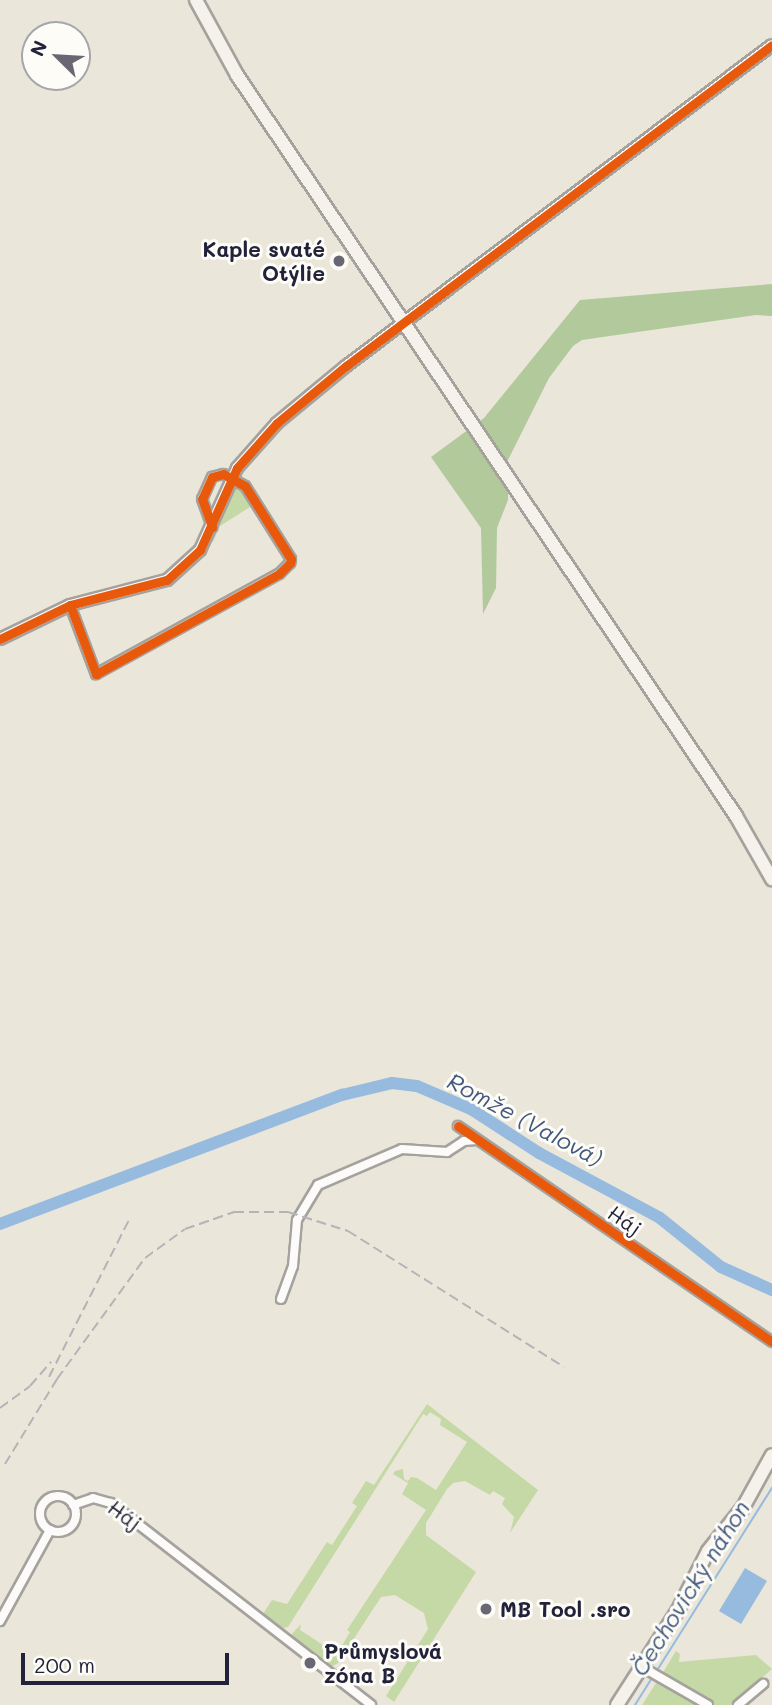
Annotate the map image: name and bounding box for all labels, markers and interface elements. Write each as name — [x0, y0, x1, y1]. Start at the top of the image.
north arrow — [21, 21, 91, 91]
text: N — [24, 36, 53, 60]
place label: Kaple svaté Otýlie — [203, 236, 325, 286]
marker: Kaple svaté Otýlie — [331, 253, 347, 269]
water label: Romže (Valová) — [443, 1067, 607, 1171]
street label: Háj — [603, 1200, 647, 1240]
street label: Háj — [103, 1494, 147, 1536]
water label: Čechovický náhon — [625, 1495, 755, 1681]
place label: MB Tool .sro — [500, 1596, 631, 1622]
marker: MB Tool .sro — [478, 1601, 494, 1617]
scale bar — [24, 1638, 233, 1682]
place label: Průmyslová zóna B — [324, 1638, 442, 1688]
text: 200 m — [34, 1651, 95, 1678]
marker: Průmyslová zóna B — [302, 1655, 318, 1671]

